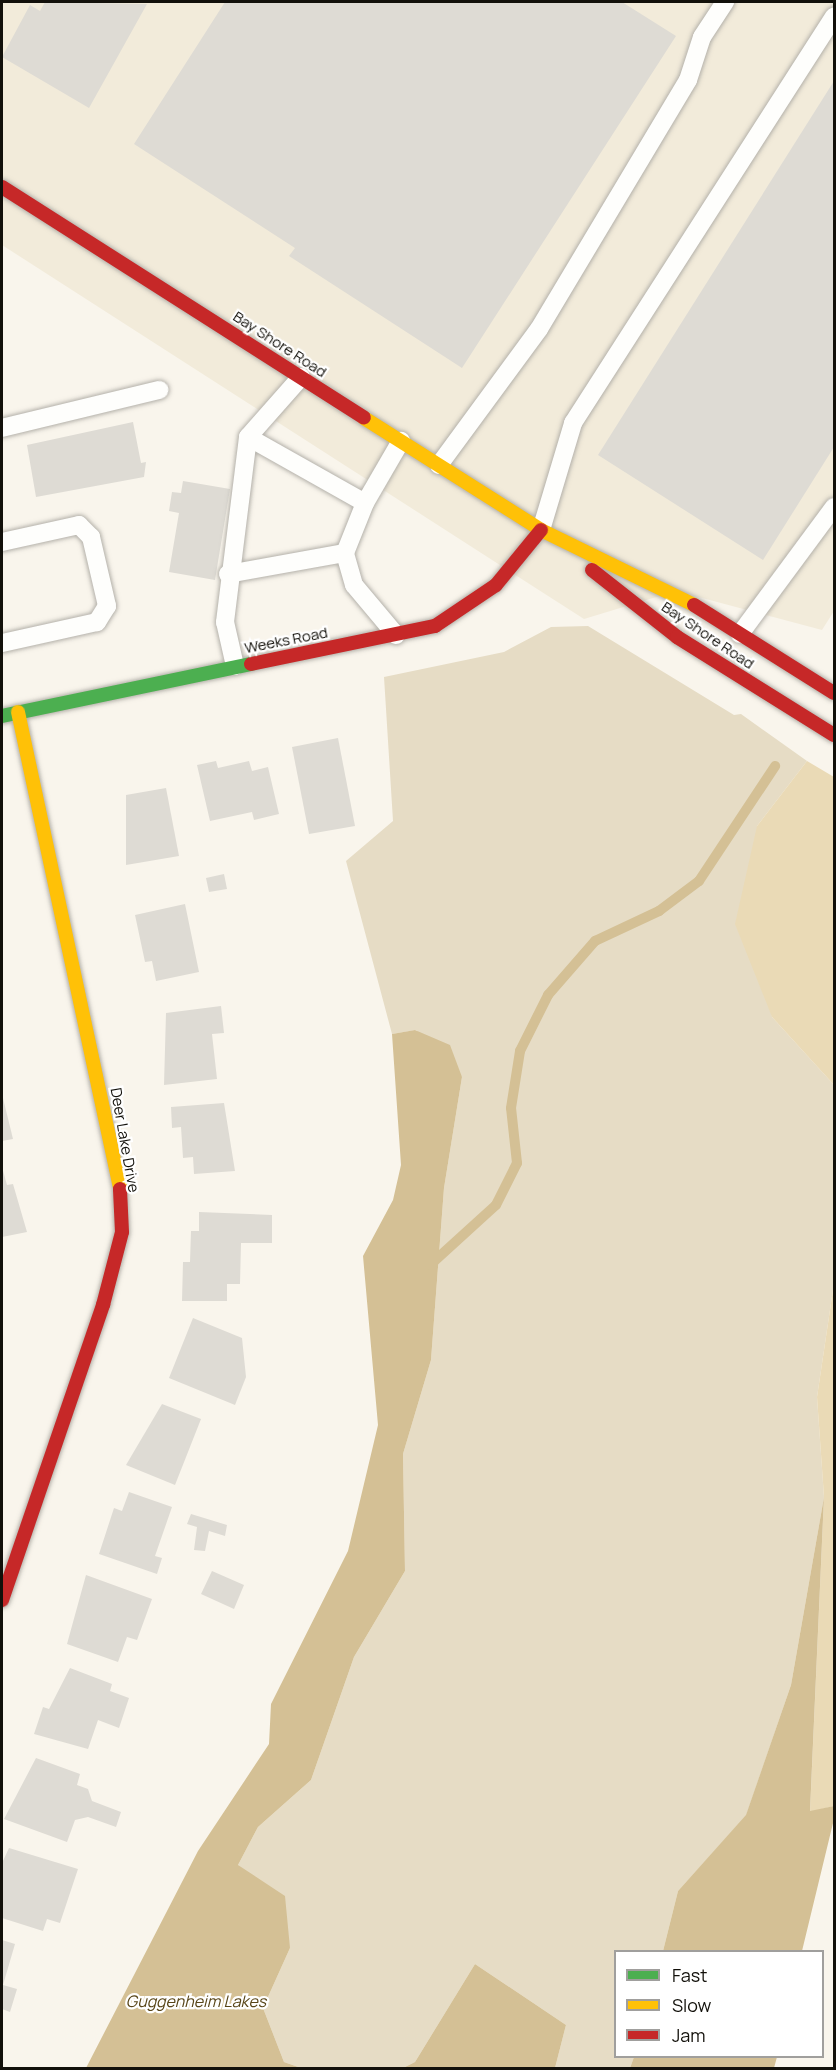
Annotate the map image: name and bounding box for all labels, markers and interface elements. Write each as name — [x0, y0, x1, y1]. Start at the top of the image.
street label: Bay Shore Road — [230, 307, 330, 381]
street label: Bay Shore Road — [658, 597, 758, 673]
street label: Weeks Road — [243, 623, 329, 657]
street label: Deer Lake Drive — [107, 1086, 143, 1194]
legend — [614, 1950, 824, 2058]
text: Fast — [672, 1963, 707, 1987]
water label: Guggenheim Lakes — [126, 1991, 266, 2011]
text: Slow — [672, 1993, 711, 2017]
text: Jam — [672, 2023, 706, 2047]

